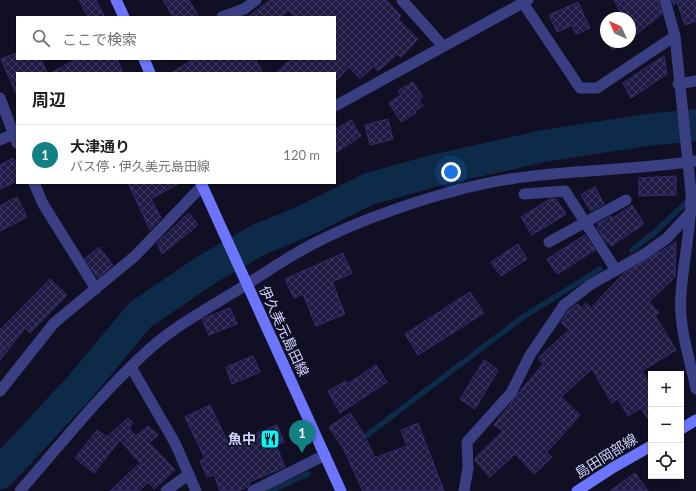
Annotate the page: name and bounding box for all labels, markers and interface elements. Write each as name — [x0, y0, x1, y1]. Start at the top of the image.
north arrow — [600, 12, 636, 48]
search box — [16, 16, 336, 60]
icon: search — [30, 27, 52, 49]
text: ここで検索 — [62, 30, 137, 48]
text: 周辺 — [32, 89, 66, 110]
text: 大津通り — [70, 137, 130, 155]
text: 1 — [41, 147, 49, 163]
text: 120 m — [283, 147, 320, 163]
text: バス停 · 伊久美元島田線 — [70, 158, 210, 174]
your location — [441, 162, 461, 182]
street label: 伊久美元島田線 — [256, 283, 313, 379]
map controls — [648, 371, 684, 479]
button: + — [648, 371, 684, 407]
button: − — [648, 407, 684, 443]
pin: 1 — [289, 420, 315, 453]
restaurant icon: 魚中 — [259, 428, 281, 450]
place label: 魚中 — [228, 430, 256, 447]
street label: 島田岡部線 — [572, 430, 640, 481]
button: locate — [648, 443, 684, 479]

